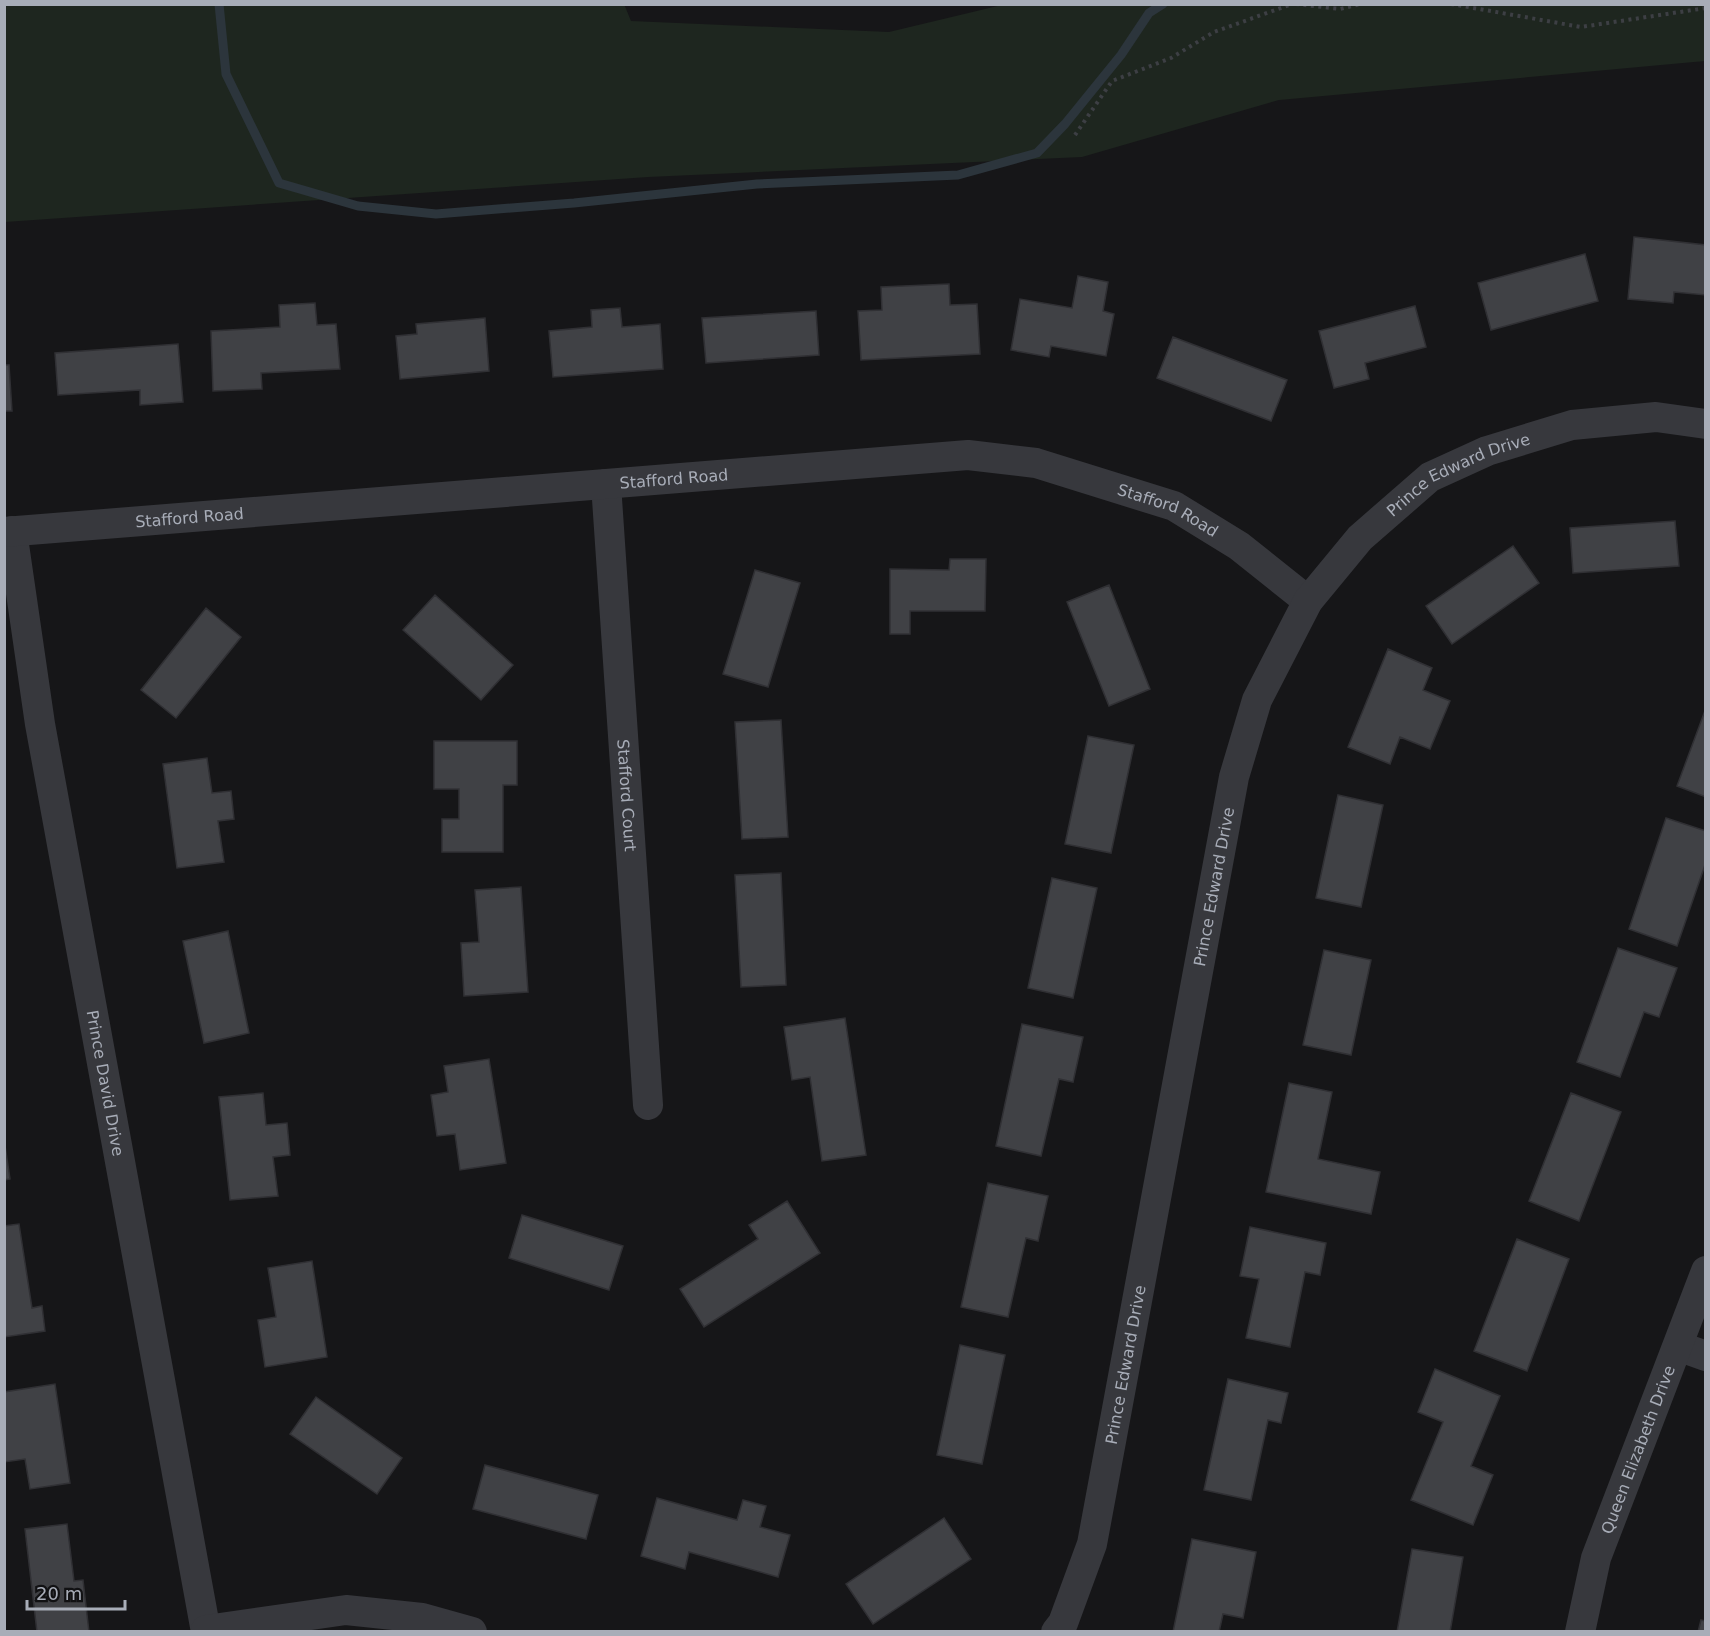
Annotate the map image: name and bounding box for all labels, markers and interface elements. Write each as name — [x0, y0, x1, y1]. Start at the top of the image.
street label: Prince Edward Drive — [1383, 429, 1532, 520]
street label: Stafford Road — [619, 465, 729, 492]
street label: Stafford Road — [1115, 480, 1222, 540]
street label: Stafford Road — [134, 503, 244, 531]
street label: Stafford Court — [614, 738, 640, 852]
street label: Prince Edward Drive — [1190, 806, 1238, 968]
street label: Prince David Drive — [83, 1008, 128, 1158]
street label: Prince Edward Drive — [1101, 1283, 1149, 1446]
street label: Queen Elizabeth Drive — [1597, 1362, 1679, 1536]
scale bar — [27, 1573, 124, 1611]
text: 20 m — [36, 1583, 82, 1604]

